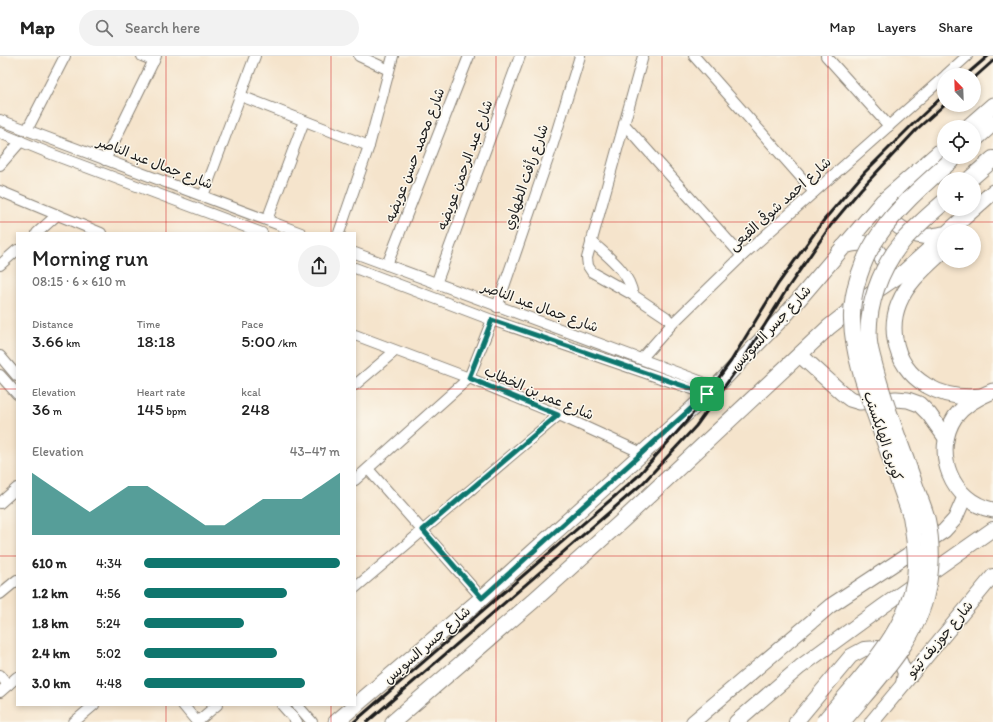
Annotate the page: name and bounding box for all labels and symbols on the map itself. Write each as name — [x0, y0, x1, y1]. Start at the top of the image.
north arrow — [937, 68, 981, 112]
street label: شارع محمد حسن عويضه — [382, 85, 449, 225]
street label: شارع عبد الرحمن عويضه — [434, 98, 497, 233]
street label: شارع رأفت الطهاوي — [500, 122, 554, 233]
street label: شارع جمال عبد الناصر — [93, 133, 215, 194]
street label: شارع احمد شوقى القيعى — [725, 153, 836, 255]
street label: شارع جمال عبد الناصر — [478, 278, 601, 337]
street label: شارع جسر السويس — [727, 282, 815, 375]
street label: شارع عمر بن الخطاب — [481, 362, 596, 425]
pin — [690, 377, 724, 411]
street label: كوبرى الهايكستب — [859, 389, 906, 483]
street label: شارع جوزيف تيتو — [902, 597, 978, 682]
street label: شارع جسر السويس — [380, 602, 475, 688]

